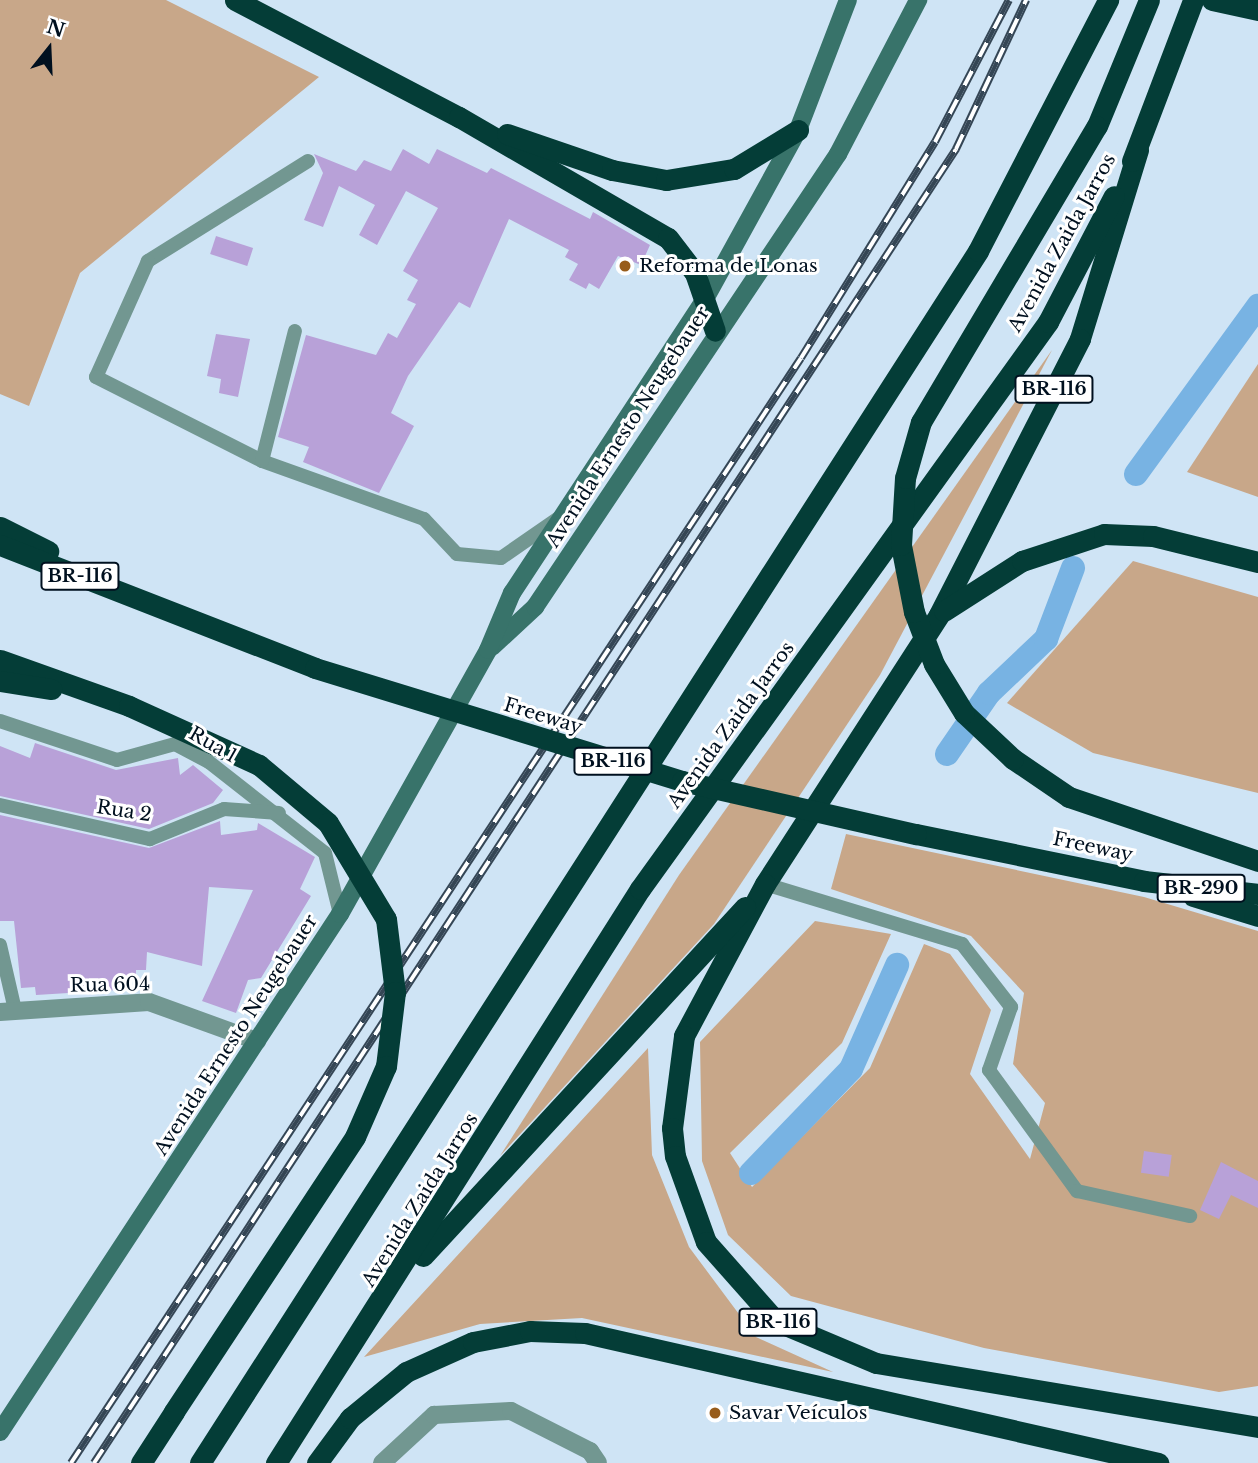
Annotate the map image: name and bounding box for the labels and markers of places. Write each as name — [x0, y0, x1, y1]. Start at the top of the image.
place label: Reforma de Lonas — [639, 255, 818, 277]
marker: Reforma de Lonas — [617, 258, 633, 274]
place label: Savar Veículos — [729, 1402, 869, 1424]
marker: Savar Veículos — [707, 1405, 723, 1421]

